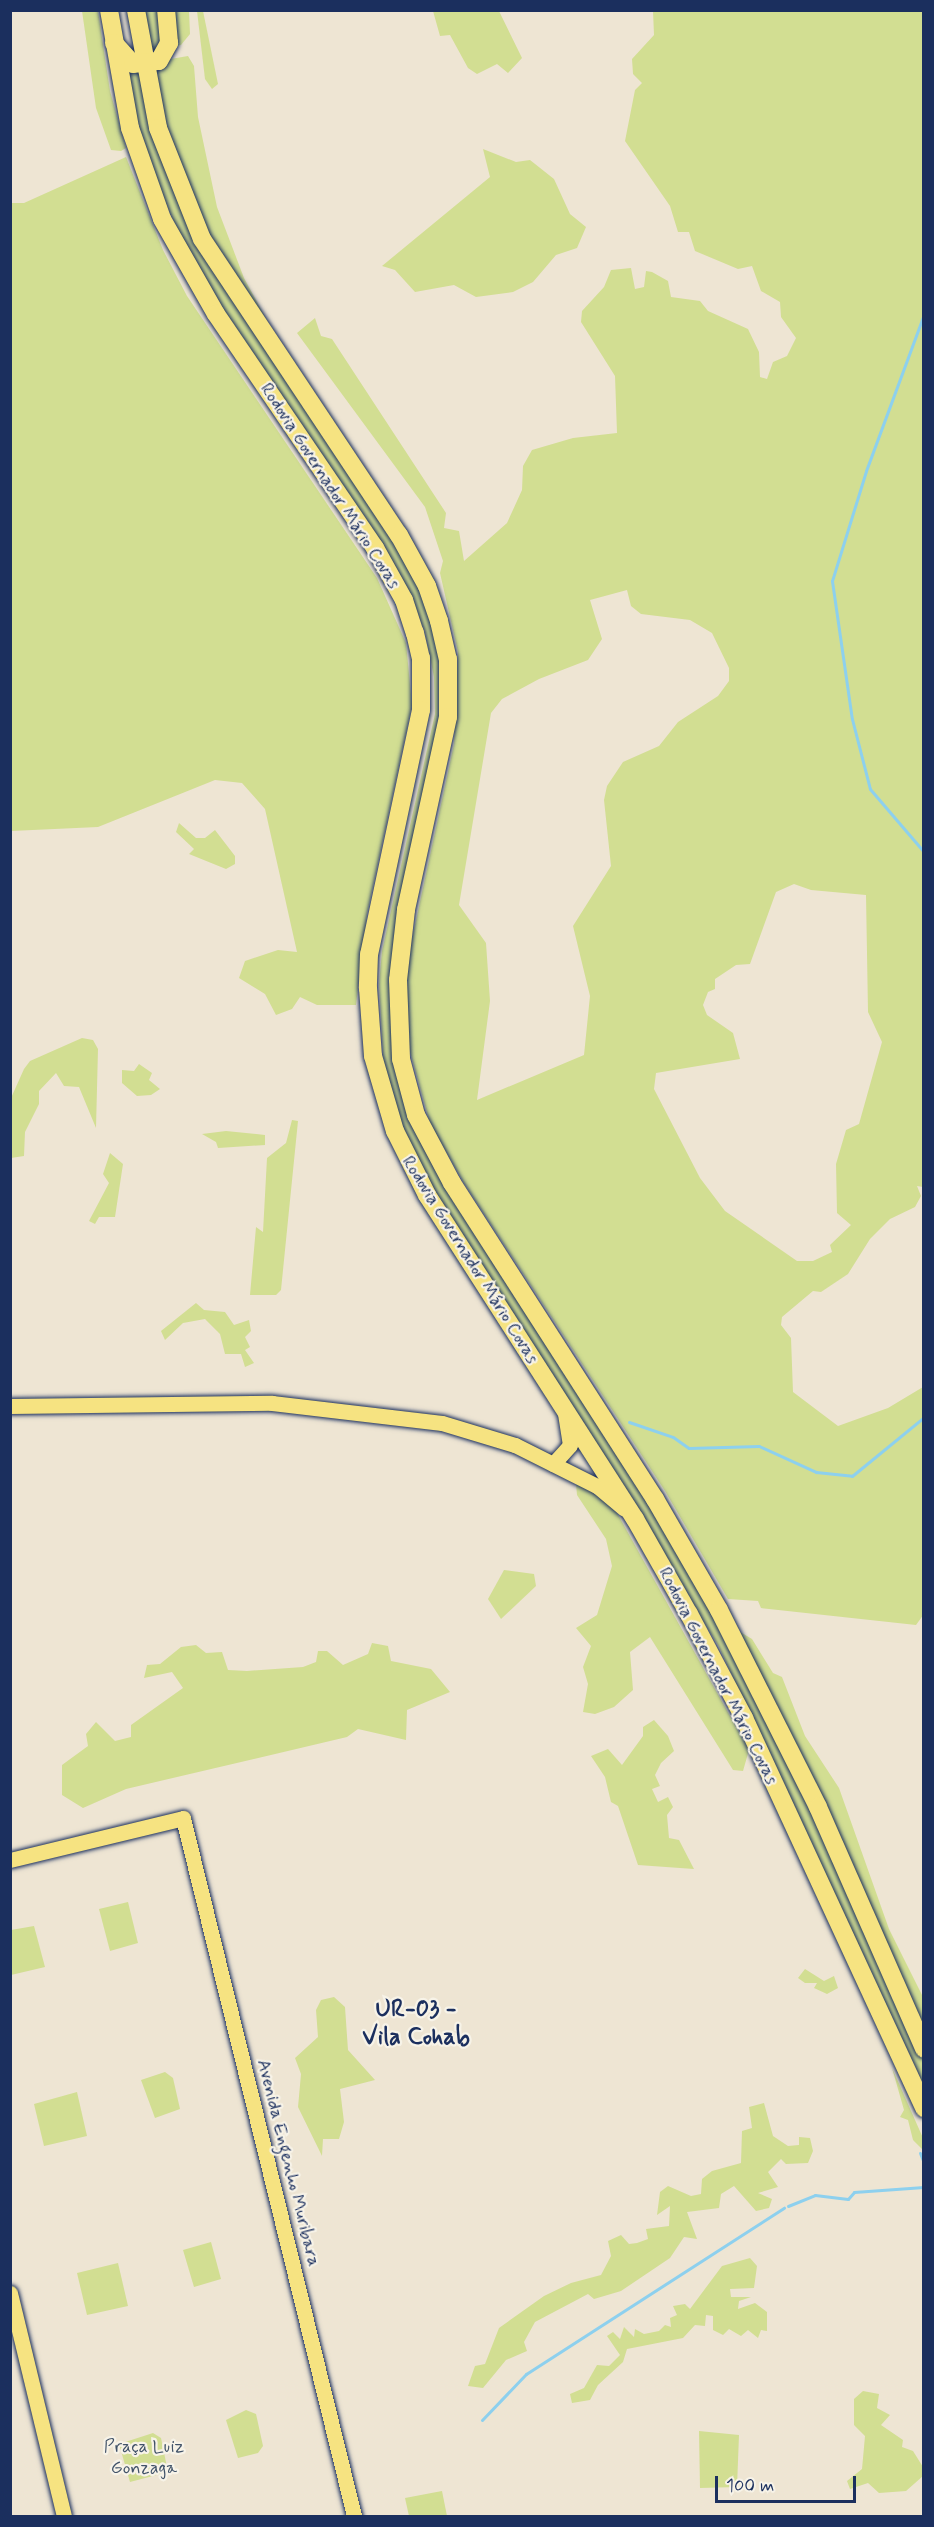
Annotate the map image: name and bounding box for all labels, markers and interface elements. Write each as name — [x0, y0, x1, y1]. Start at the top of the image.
street label: Rodovia Governador Mário Covas — [256, 380, 404, 592]
street label: Rodovia Governador Mário Covas — [397, 1153, 543, 1367]
street label: Rodovia Governador Mário Covas — [654, 1564, 782, 1788]
district label: UR-03 - Vila Cohab — [361, 1996, 471, 2052]
street label: Avenida Engenho Muribara — [252, 2059, 324, 2267]
park label: Praça Luiz Gonzaga — [103, 2437, 185, 2480]
scale bar — [718, 2464, 859, 2502]
text: 100 m — [726, 2474, 774, 2498]

